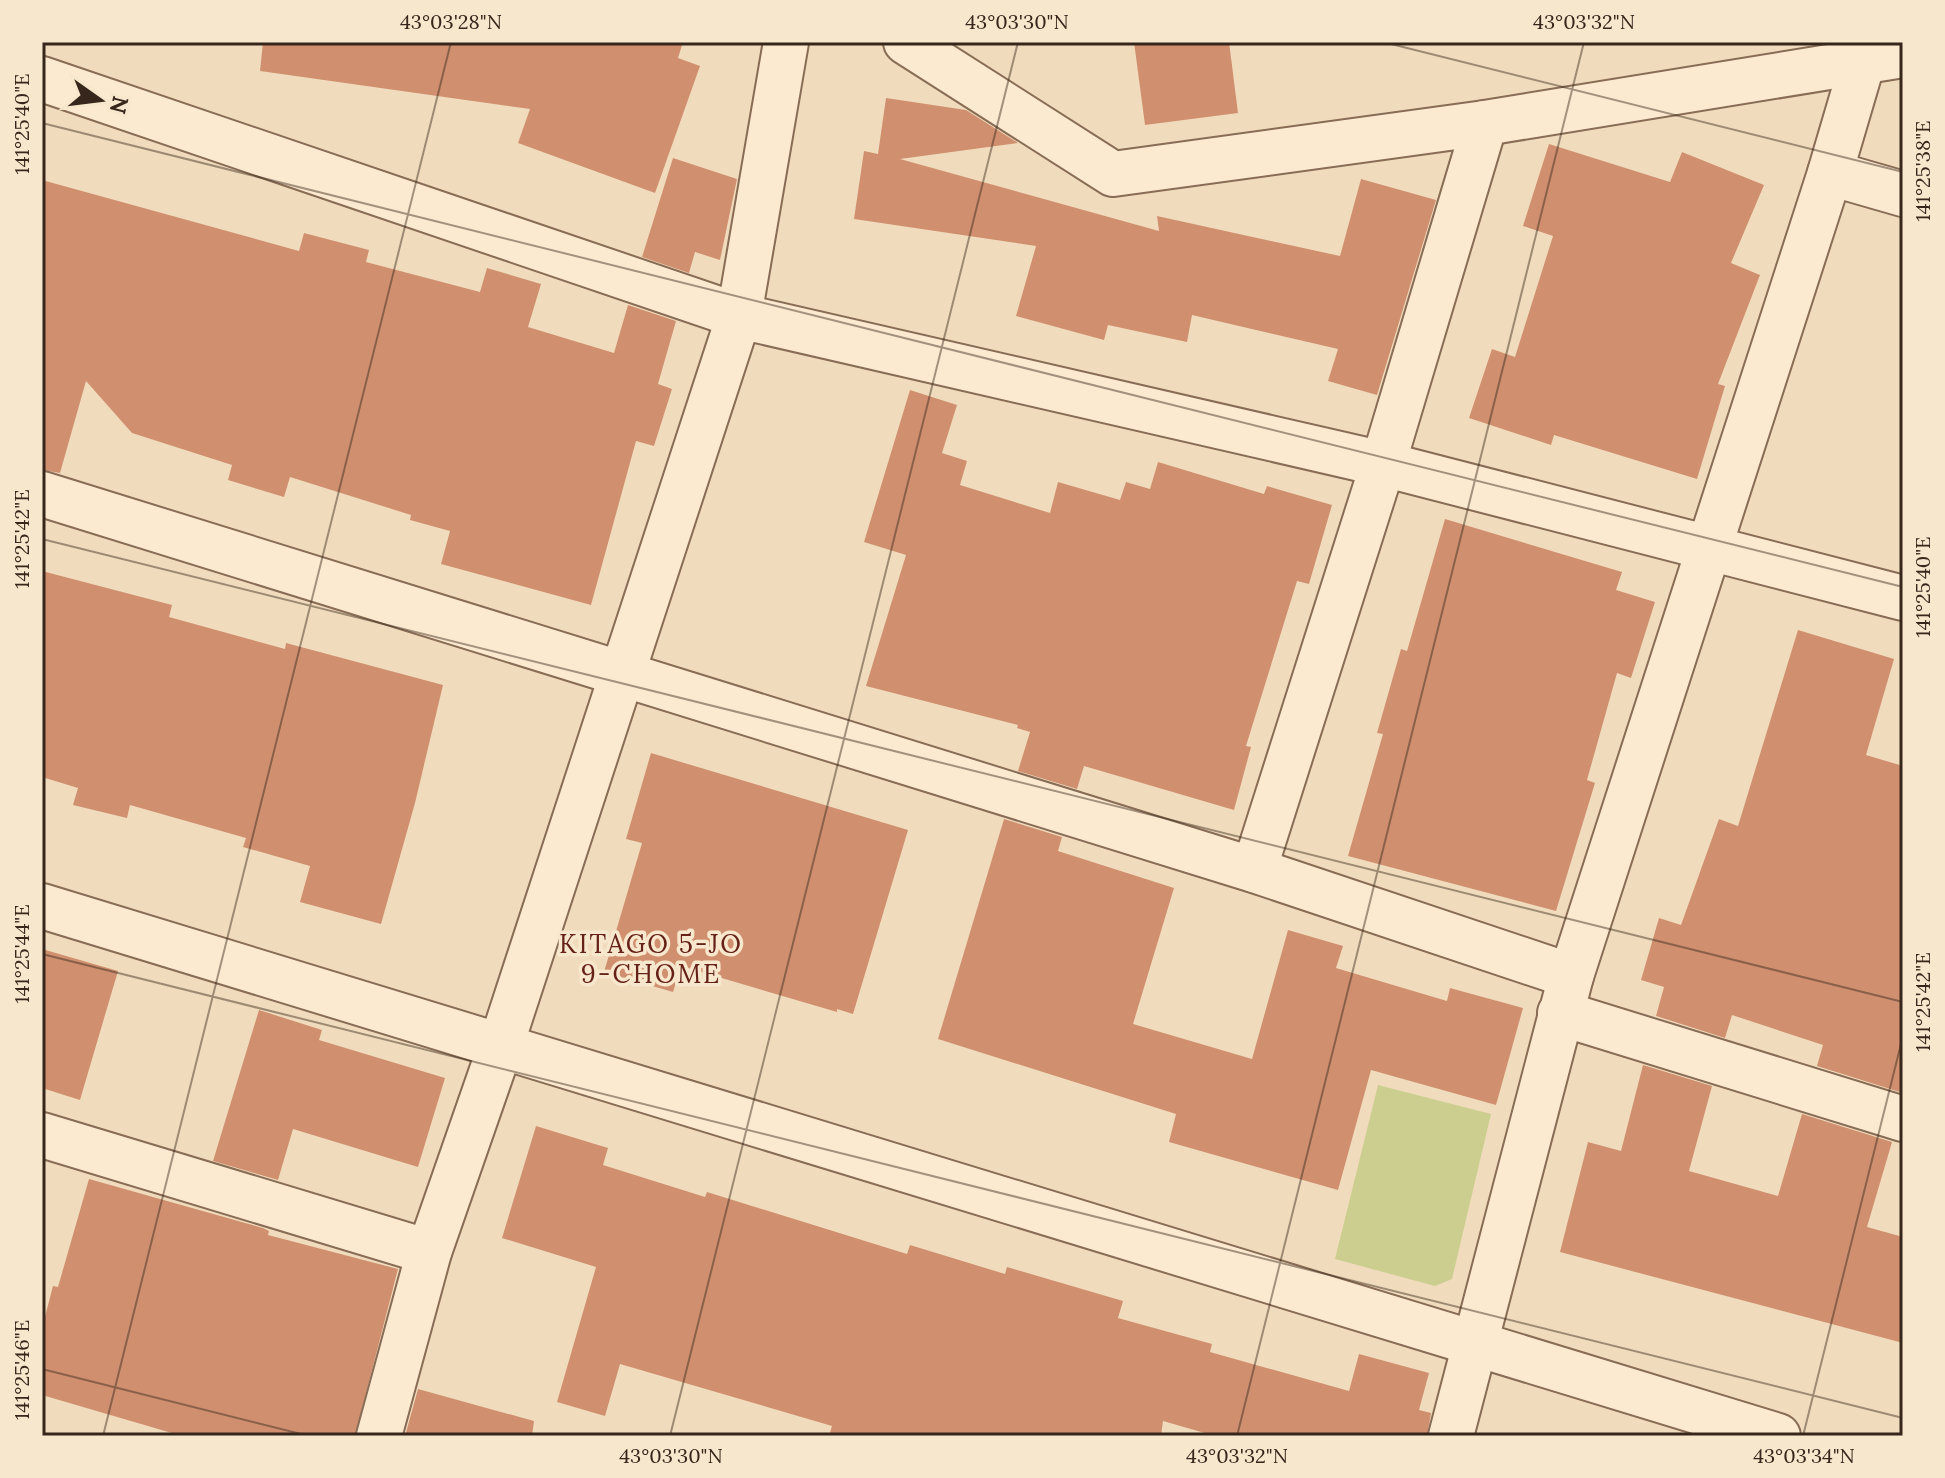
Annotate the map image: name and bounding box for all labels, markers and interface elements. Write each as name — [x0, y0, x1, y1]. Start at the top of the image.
text: 43°03'28"N — [400, 9, 502, 34]
text: 43°03'30"N — [965, 9, 1069, 34]
text: 43°03'32"N — [1533, 9, 1635, 34]
north arrow — [60, 60, 140, 140]
text: 141°25'40"E — [9, 74, 34, 175]
text: N — [104, 93, 135, 116]
text: 141°25'38"E — [1910, 120, 1935, 222]
text: 141°25'42"E — [9, 489, 34, 589]
text: 141°25'40"E — [1910, 537, 1935, 638]
text: 141°25'44"E — [9, 904, 34, 1004]
district label: KITAGO 5-JO 9-CHOME — [559, 927, 743, 990]
text: 141°25'42"E — [1910, 952, 1935, 1052]
text: 141°25'46"E — [9, 1320, 34, 1420]
text: 43°03'30"N — [619, 1443, 723, 1468]
text: 43°03'32"N — [1186, 1443, 1288, 1468]
text: 43°03'34"N — [1753, 1443, 1855, 1468]

